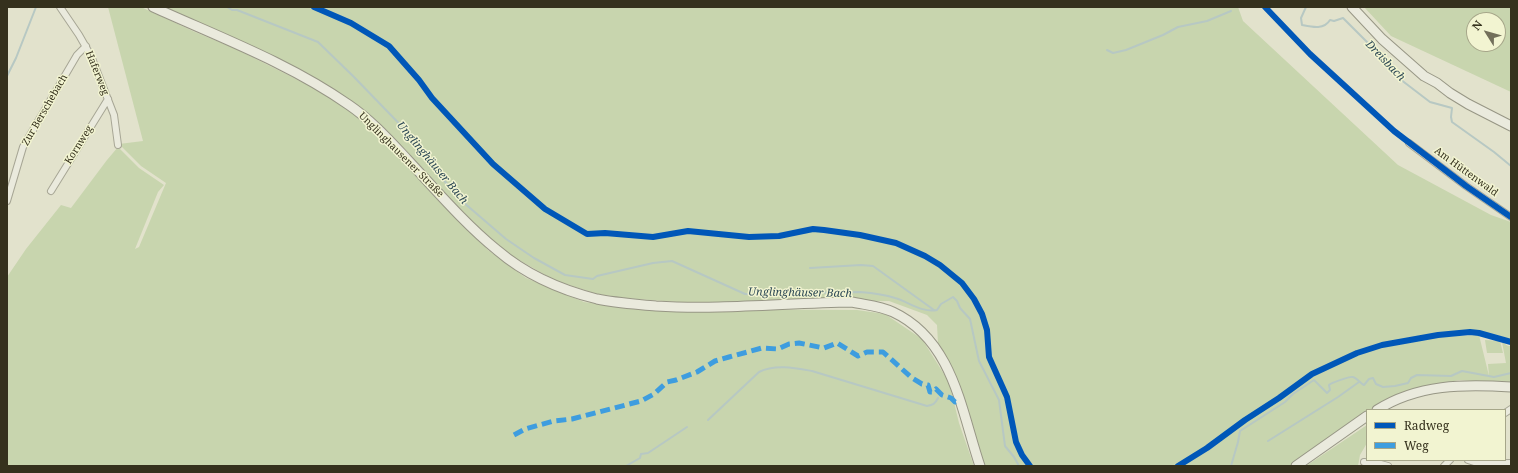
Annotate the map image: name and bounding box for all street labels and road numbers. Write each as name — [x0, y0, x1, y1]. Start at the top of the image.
street label: Haferweg — [83, 49, 111, 97]
street label: Zur Berschebach — [20, 72, 70, 148]
street label: Unglinghausener Straße — [356, 110, 446, 200]
street label: Kornweg — [62, 124, 96, 166]
street label: Am Hüttenwald — [1432, 145, 1500, 199]

